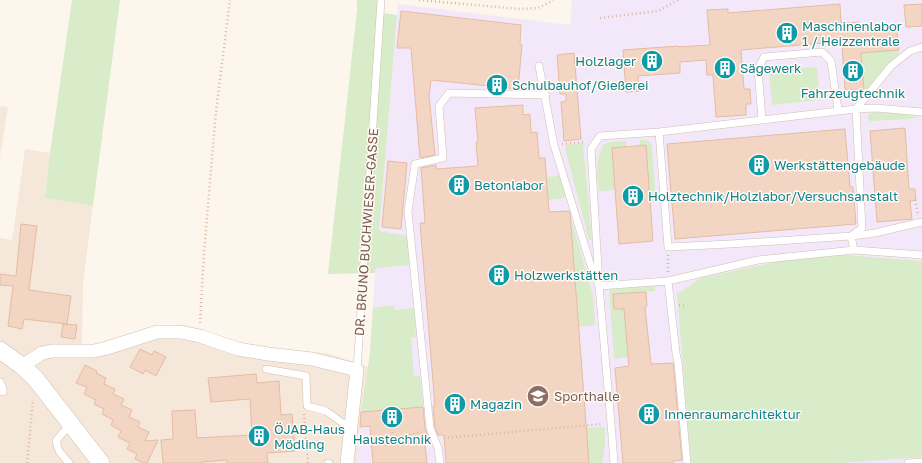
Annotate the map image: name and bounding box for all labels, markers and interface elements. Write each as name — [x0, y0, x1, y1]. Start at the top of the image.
place label: Maschinenlabor 1 / Heizzentrale — [802, 18, 902, 49]
building icon: Maschinenlabor 1 / Heizzentrale — [774, 20, 800, 46]
building icon: Holzlager — [639, 48, 665, 74]
place label: Holzlager — [575, 53, 636, 69]
building icon: Sägewerk — [712, 55, 738, 81]
building icon: Fahrzeugtechnik — [840, 58, 866, 84]
place label: Sägewerk — [740, 60, 802, 76]
building icon: Schulbauhof/Gießerei — [484, 72, 510, 98]
place label: Schulbauhof/Gießerei — [512, 77, 649, 93]
place label: Fahrzeugtechnik — [801, 85, 906, 101]
street label: DR. BRUNO BUCHWIESER-GASSE — [351, 128, 381, 336]
building icon: Werkstättengebäude — [746, 152, 772, 178]
place label: Werkstättengebäude — [774, 157, 905, 173]
building icon: Betonlabor — [446, 172, 472, 198]
place label: Betonlabor — [474, 177, 544, 193]
building icon: Holztechnik/Holzlabor/Versuchsanstalt — [620, 183, 646, 209]
place label: Holztechnik/Holzlabor/Versuchsanstalt — [648, 188, 898, 204]
building icon: Holzwerkstätten — [486, 262, 512, 288]
place label: Holzwerkstätten — [514, 267, 618, 283]
school or university icon: Sporthalle — [525, 383, 551, 409]
place label: Sporthalle — [554, 388, 620, 404]
building icon: Magazin — [442, 391, 468, 417]
place label: Magazin — [470, 396, 522, 412]
building icon: Innenraumarchitektur — [636, 401, 662, 427]
building icon: Haustechnik — [379, 404, 405, 430]
place label: Innenraumarchitektur — [664, 406, 801, 422]
place label: ÖJAB-Haus Mödling — [274, 421, 345, 452]
building icon: ÖJAB-Haus Mödling — [246, 423, 272, 449]
place label: Haustechnik — [353, 431, 432, 447]

